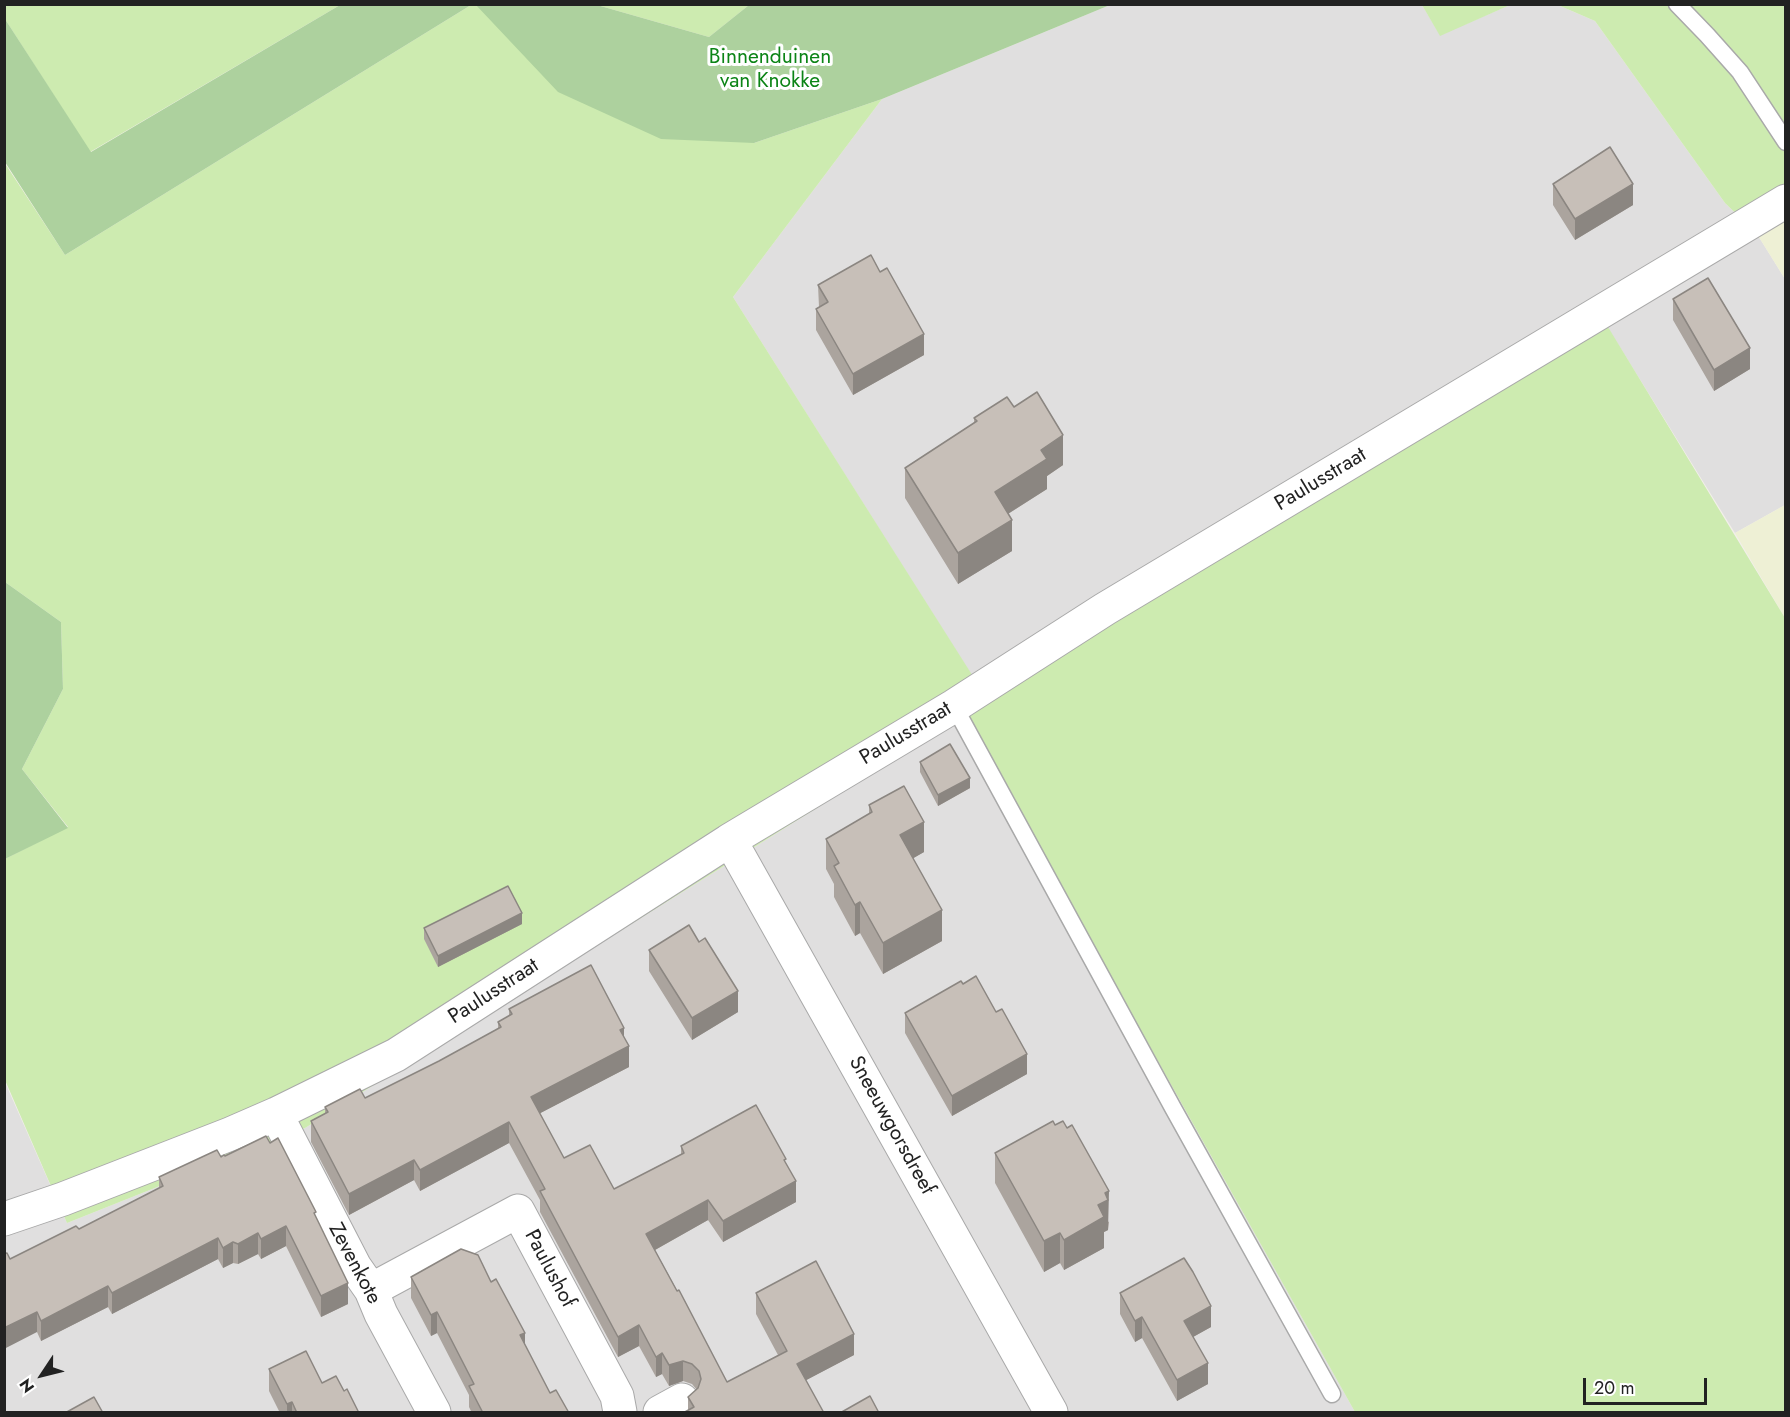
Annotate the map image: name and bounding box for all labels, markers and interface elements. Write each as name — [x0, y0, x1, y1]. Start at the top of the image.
park label: Binnenduinen van Knokke — [709, 45, 831, 95]
street label: Paulusstraat — [1271, 443, 1371, 517]
street label: Paulusstraat — [856, 697, 956, 771]
street label: Paulusstraat — [444, 954, 544, 1030]
street label: Sneeuwgorsdreef — [842, 1052, 940, 1200]
street label: Zevenkote — [322, 1219, 386, 1309]
street label: Paulushof — [518, 1226, 580, 1312]
north arrow — [12, 1345, 72, 1405]
scale bar — [1586, 1366, 1710, 1404]
text: N — [14, 1374, 40, 1397]
text: 20 m — [1594, 1375, 1634, 1401]

